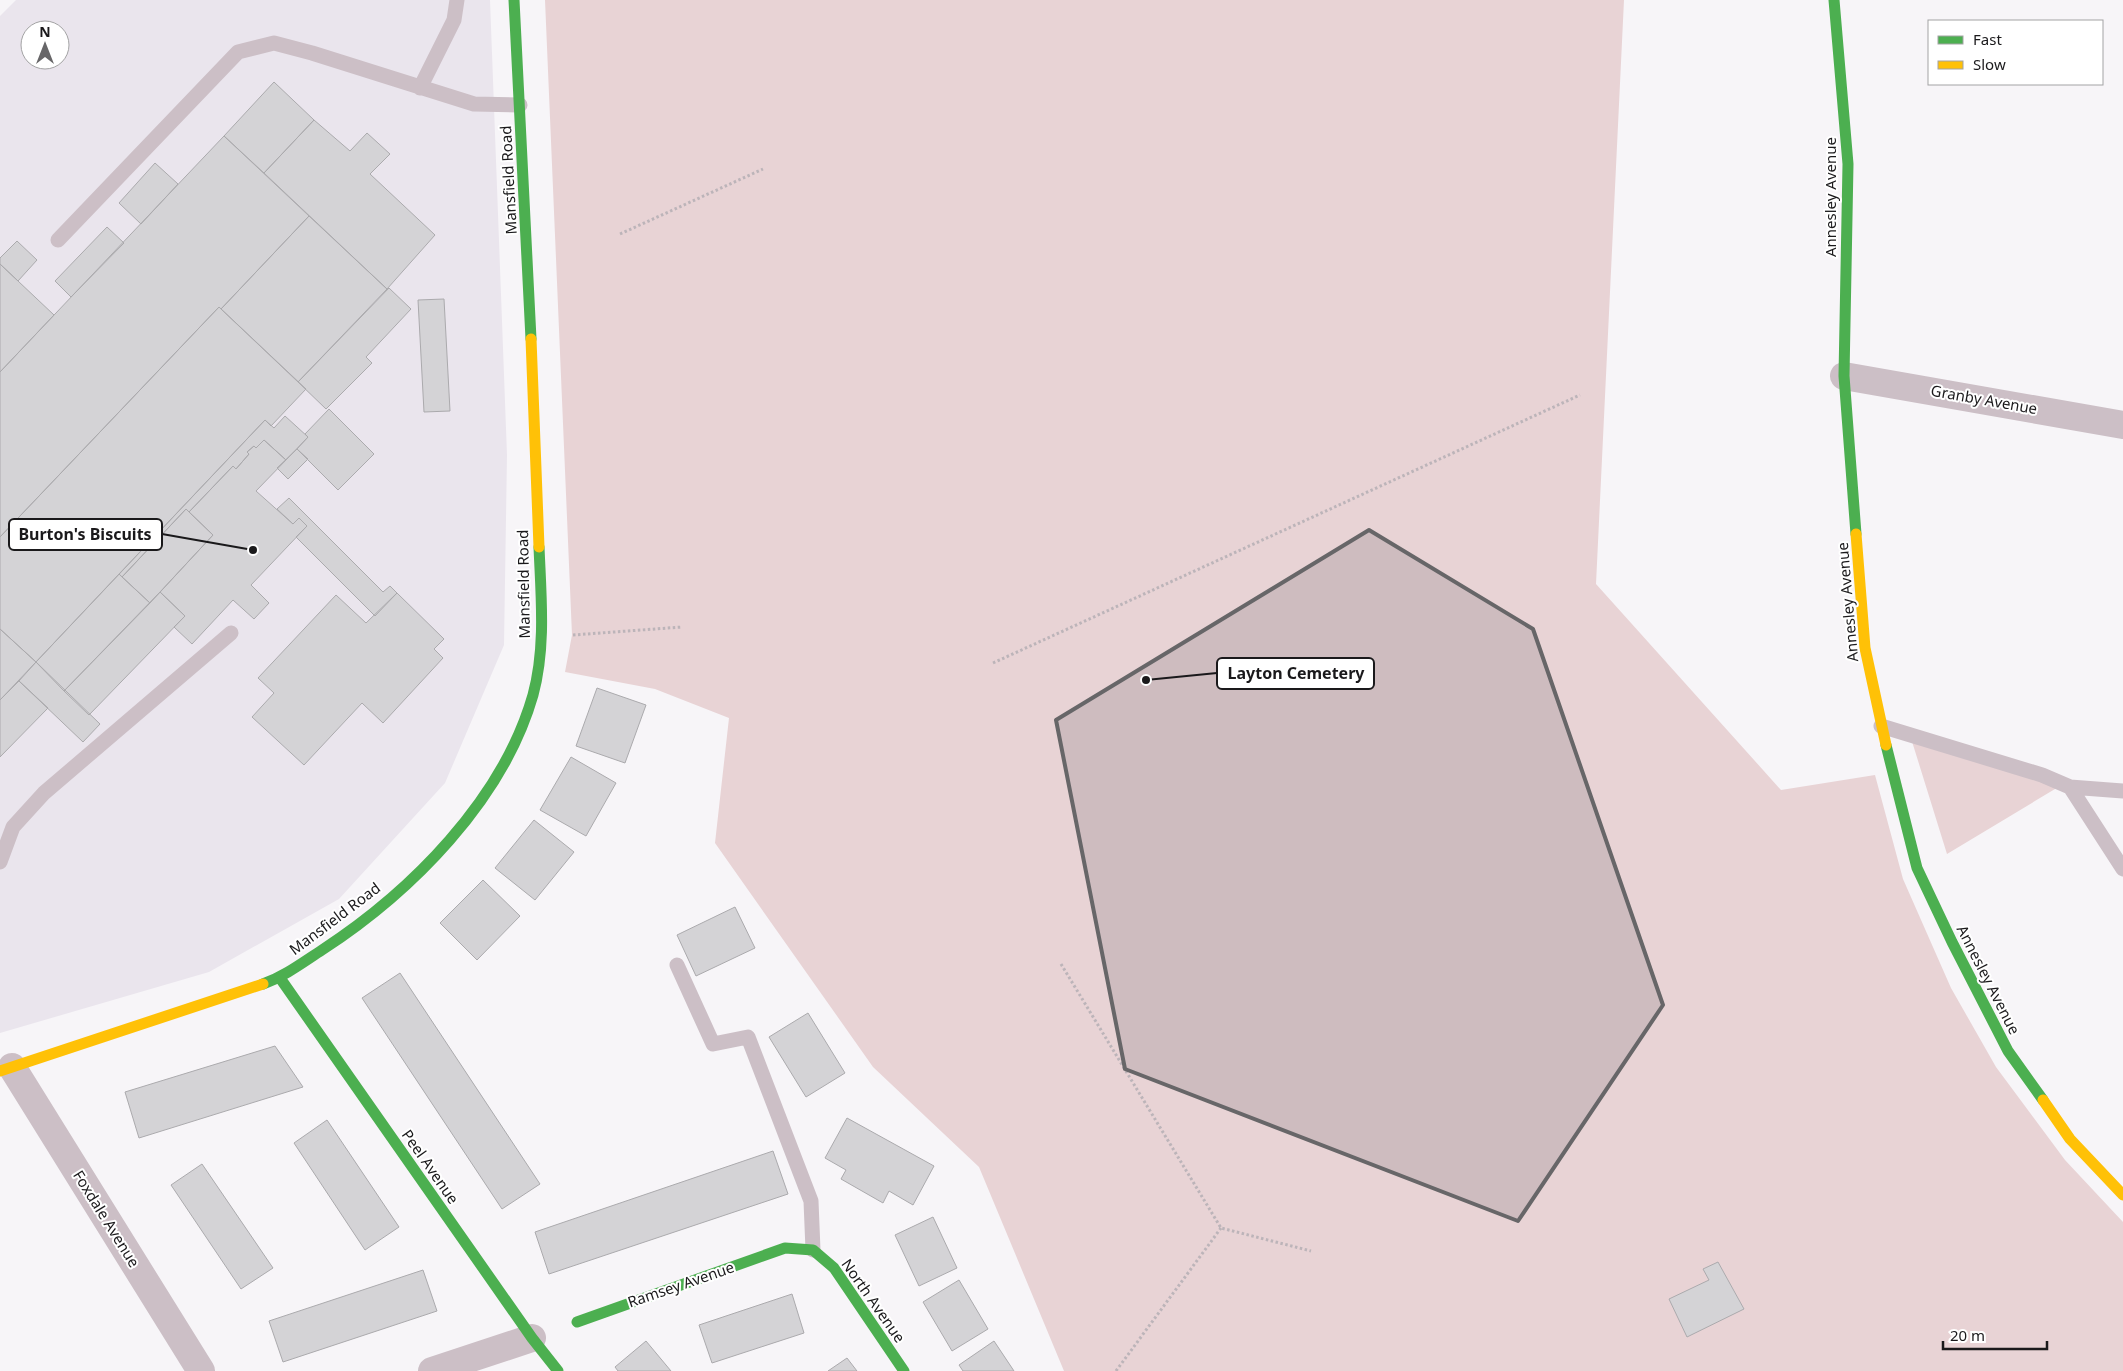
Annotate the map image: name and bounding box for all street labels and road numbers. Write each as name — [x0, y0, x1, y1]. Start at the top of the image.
street label: Mansfield Road — [495, 125, 521, 235]
street label: Annesley Avenue — [1820, 137, 1840, 257]
street label: Granby Avenue — [1929, 380, 2039, 418]
street label: Mansfield Road — [512, 529, 534, 639]
street label: Annesley Avenue — [1832, 541, 1862, 663]
street label: Mansfield Road — [285, 877, 384, 959]
street label: Annesley Avenue — [1953, 922, 2025, 1038]
street label: Peel Avenue — [398, 1125, 464, 1208]
street label: Foxdale Avenue — [69, 1166, 145, 1271]
street label: North Avenue — [838, 1255, 910, 1346]
street label: Ramsey Avenue — [625, 1256, 737, 1312]

